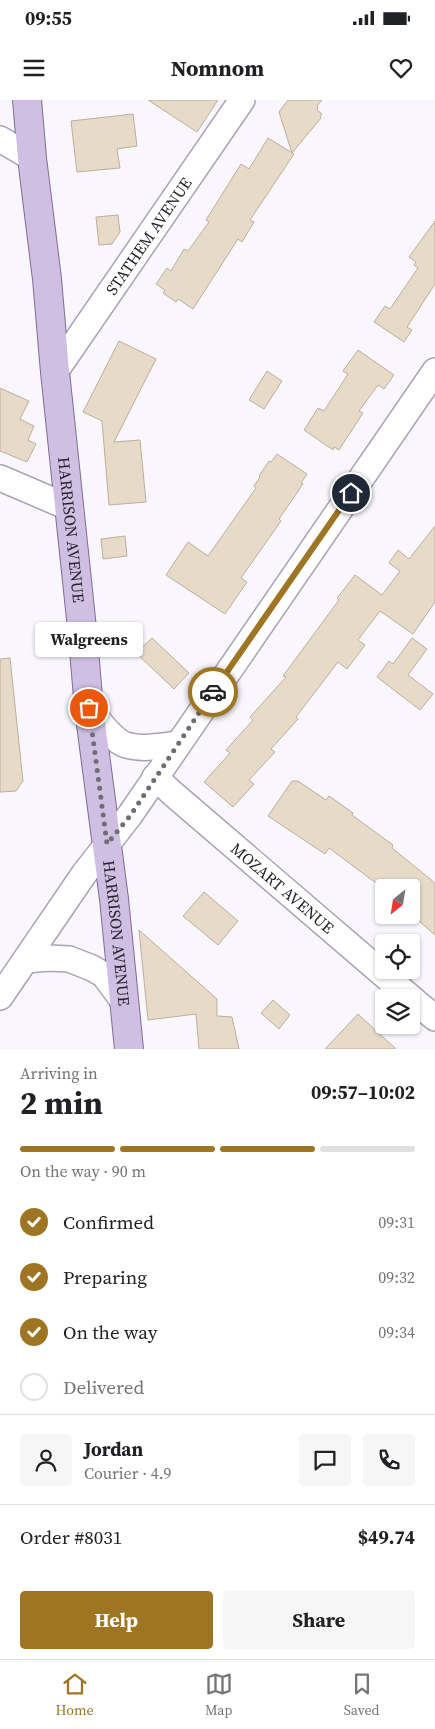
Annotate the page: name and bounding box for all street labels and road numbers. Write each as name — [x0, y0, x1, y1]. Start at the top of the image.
street label: STATHEM AVENUE — [100, 173, 197, 299]
street label: HARRISON AVENUE — [53, 456, 90, 604]
street label: MOZART AVENUE — [226, 837, 339, 939]
street label: HARRISON AVENUE — [98, 859, 136, 1007]

